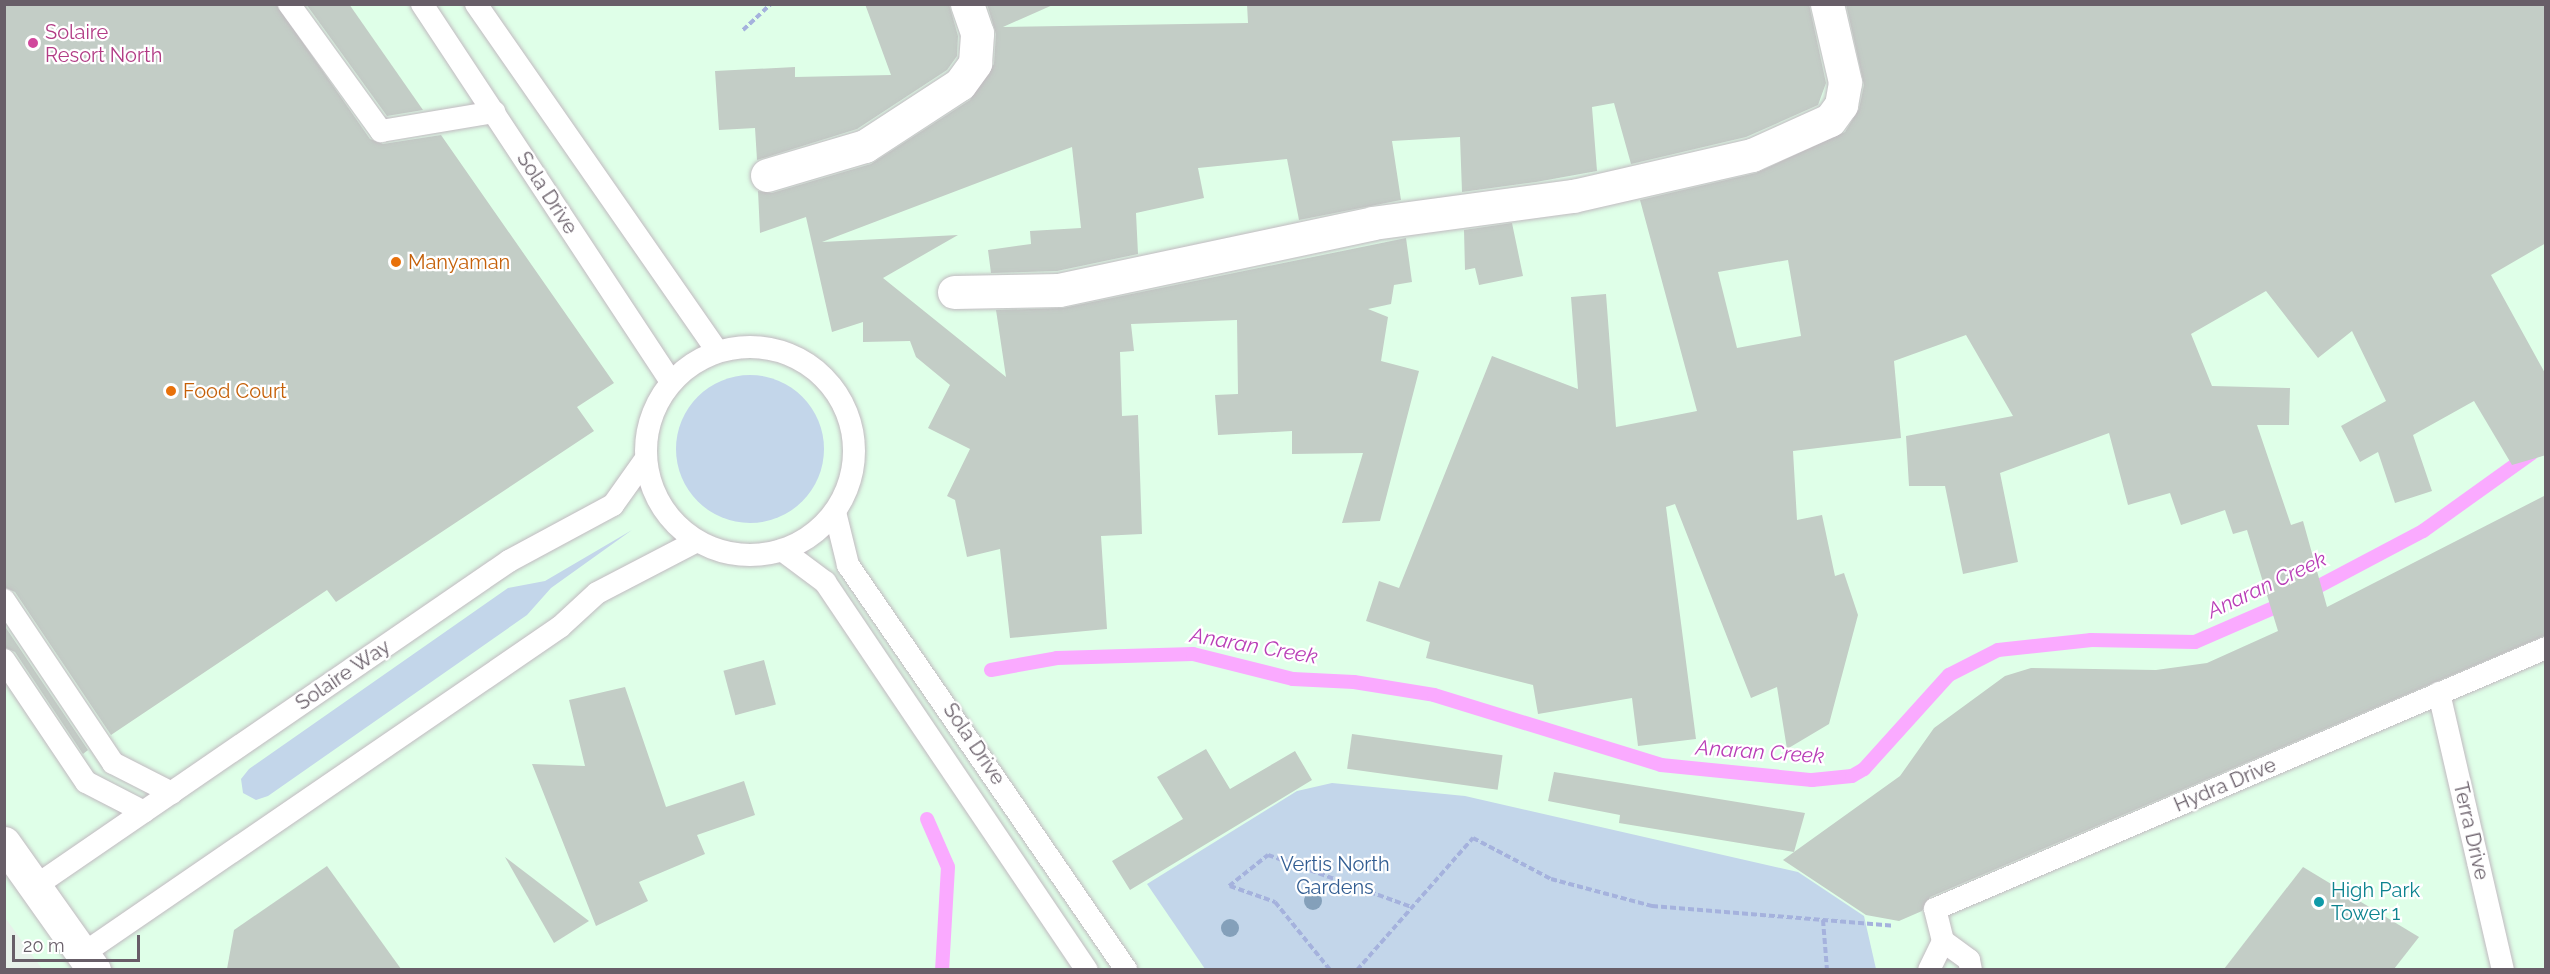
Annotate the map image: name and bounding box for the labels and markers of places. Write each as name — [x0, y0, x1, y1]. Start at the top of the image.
place label: Solaire Resort North — [45, 20, 162, 67]
marker: Solaire Resort North — [26, 36, 40, 50]
place label: Manyaman — [408, 250, 510, 274]
marker: Manyaman — [389, 255, 403, 269]
place label: Food Court — [183, 379, 287, 403]
marker: Food Court — [164, 384, 178, 398]
place label: High Park Tower 1 — [2331, 879, 2420, 926]
marker: High Park Tower 1 — [2312, 895, 2326, 909]

